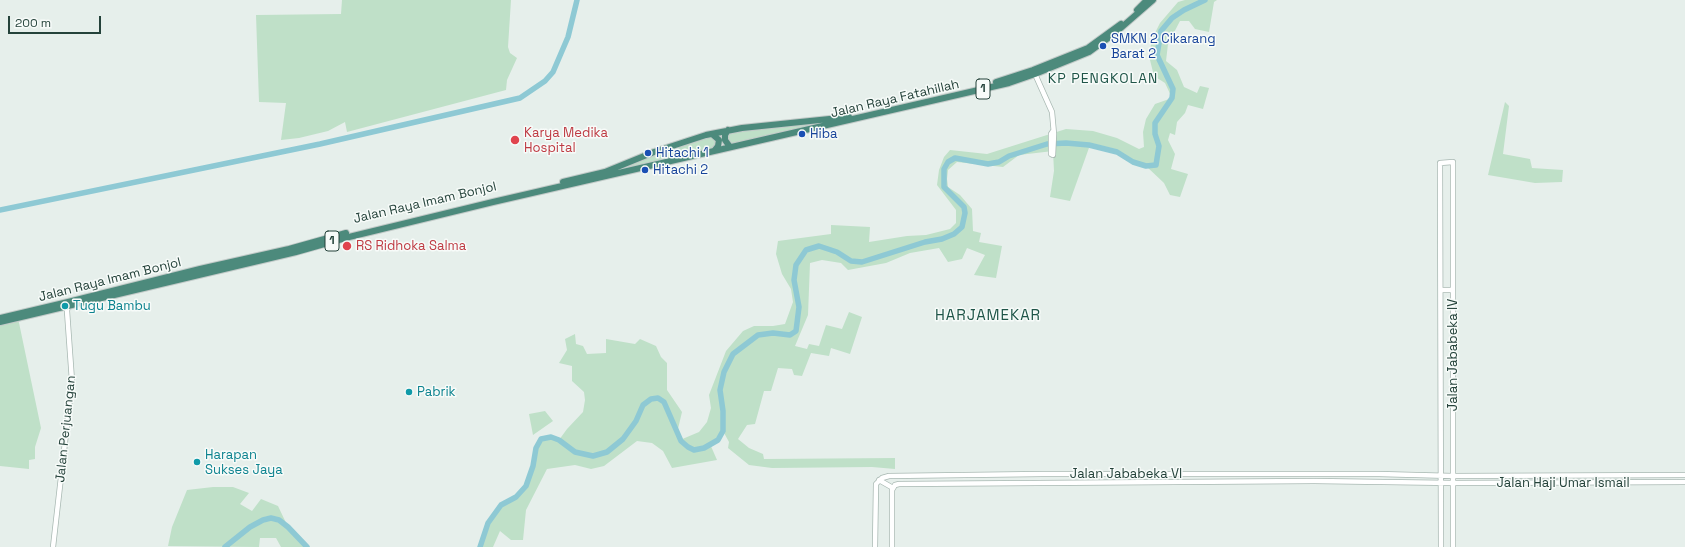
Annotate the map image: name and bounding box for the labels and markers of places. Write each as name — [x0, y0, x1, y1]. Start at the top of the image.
place label: SMKN 2 Cikarang Barat 2 — [1111, 31, 1216, 62]
marker: SMKN 2 Cikarang Barat 2 — [1098, 41, 1108, 51]
place label: Karya Medika Hospital — [524, 125, 608, 156]
place label: Hiba — [810, 126, 838, 142]
marker: Hiba — [797, 129, 807, 139]
marker: Karya Medika Hospital — [509, 134, 521, 146]
place label: Hitachi 1 — [656, 145, 709, 161]
marker: Hitachi 1 — [643, 148, 653, 158]
place label: Hitachi 2 — [653, 162, 708, 178]
marker: Hitachi 2 — [640, 165, 650, 175]
place label: RS Ridhoka Salma — [356, 238, 466, 254]
marker: RS Ridhoka Salma — [341, 240, 353, 252]
place label: Tugu Bambu — [73, 298, 151, 314]
marker: Tugu Bambu — [60, 301, 70, 311]
place label: Pabrik — [417, 384, 456, 400]
marker: Pabrik — [404, 387, 414, 397]
place label: Harapan Sukses Jaya — [205, 447, 283, 478]
marker: Harapan Sukses Jaya — [192, 457, 202, 467]

